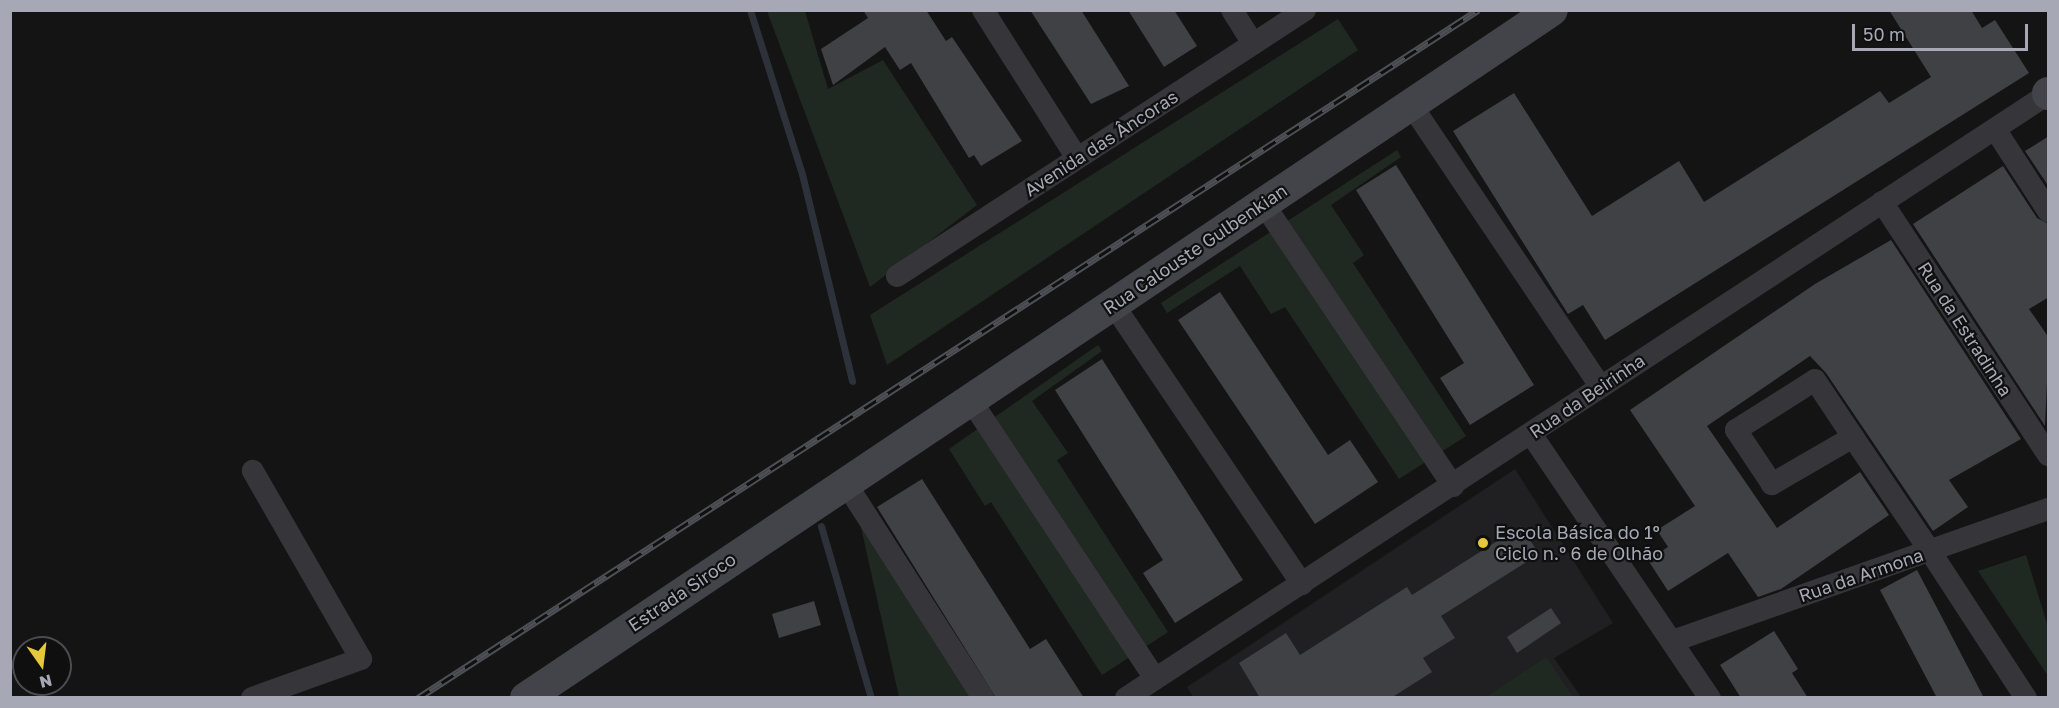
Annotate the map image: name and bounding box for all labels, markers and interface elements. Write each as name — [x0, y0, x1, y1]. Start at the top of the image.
scale bar — [1855, 12, 2030, 50]
text: 50 m — [1863, 23, 1905, 45]
street label: Avenida das Âncoras — [1020, 85, 1182, 201]
street label: Rua Calouste Gulbenkian — [1099, 179, 1291, 319]
street label: Rua da Estradinha — [1913, 258, 2017, 400]
street label: Rua da Beirinha — [1525, 349, 1649, 443]
place label: Escola Básica do 1º Ciclo n.º 6 de Olhão — [1495, 522, 1663, 564]
marker: Escola Básica do 1º Ciclo n.º 6 de Olhão — [1476, 536, 1490, 550]
street label: Rua da Armona — [1796, 544, 1926, 606]
street label: Estrada Siroco — [624, 548, 740, 636]
north arrow — [12, 636, 72, 696]
text: N — [38, 670, 54, 693]

